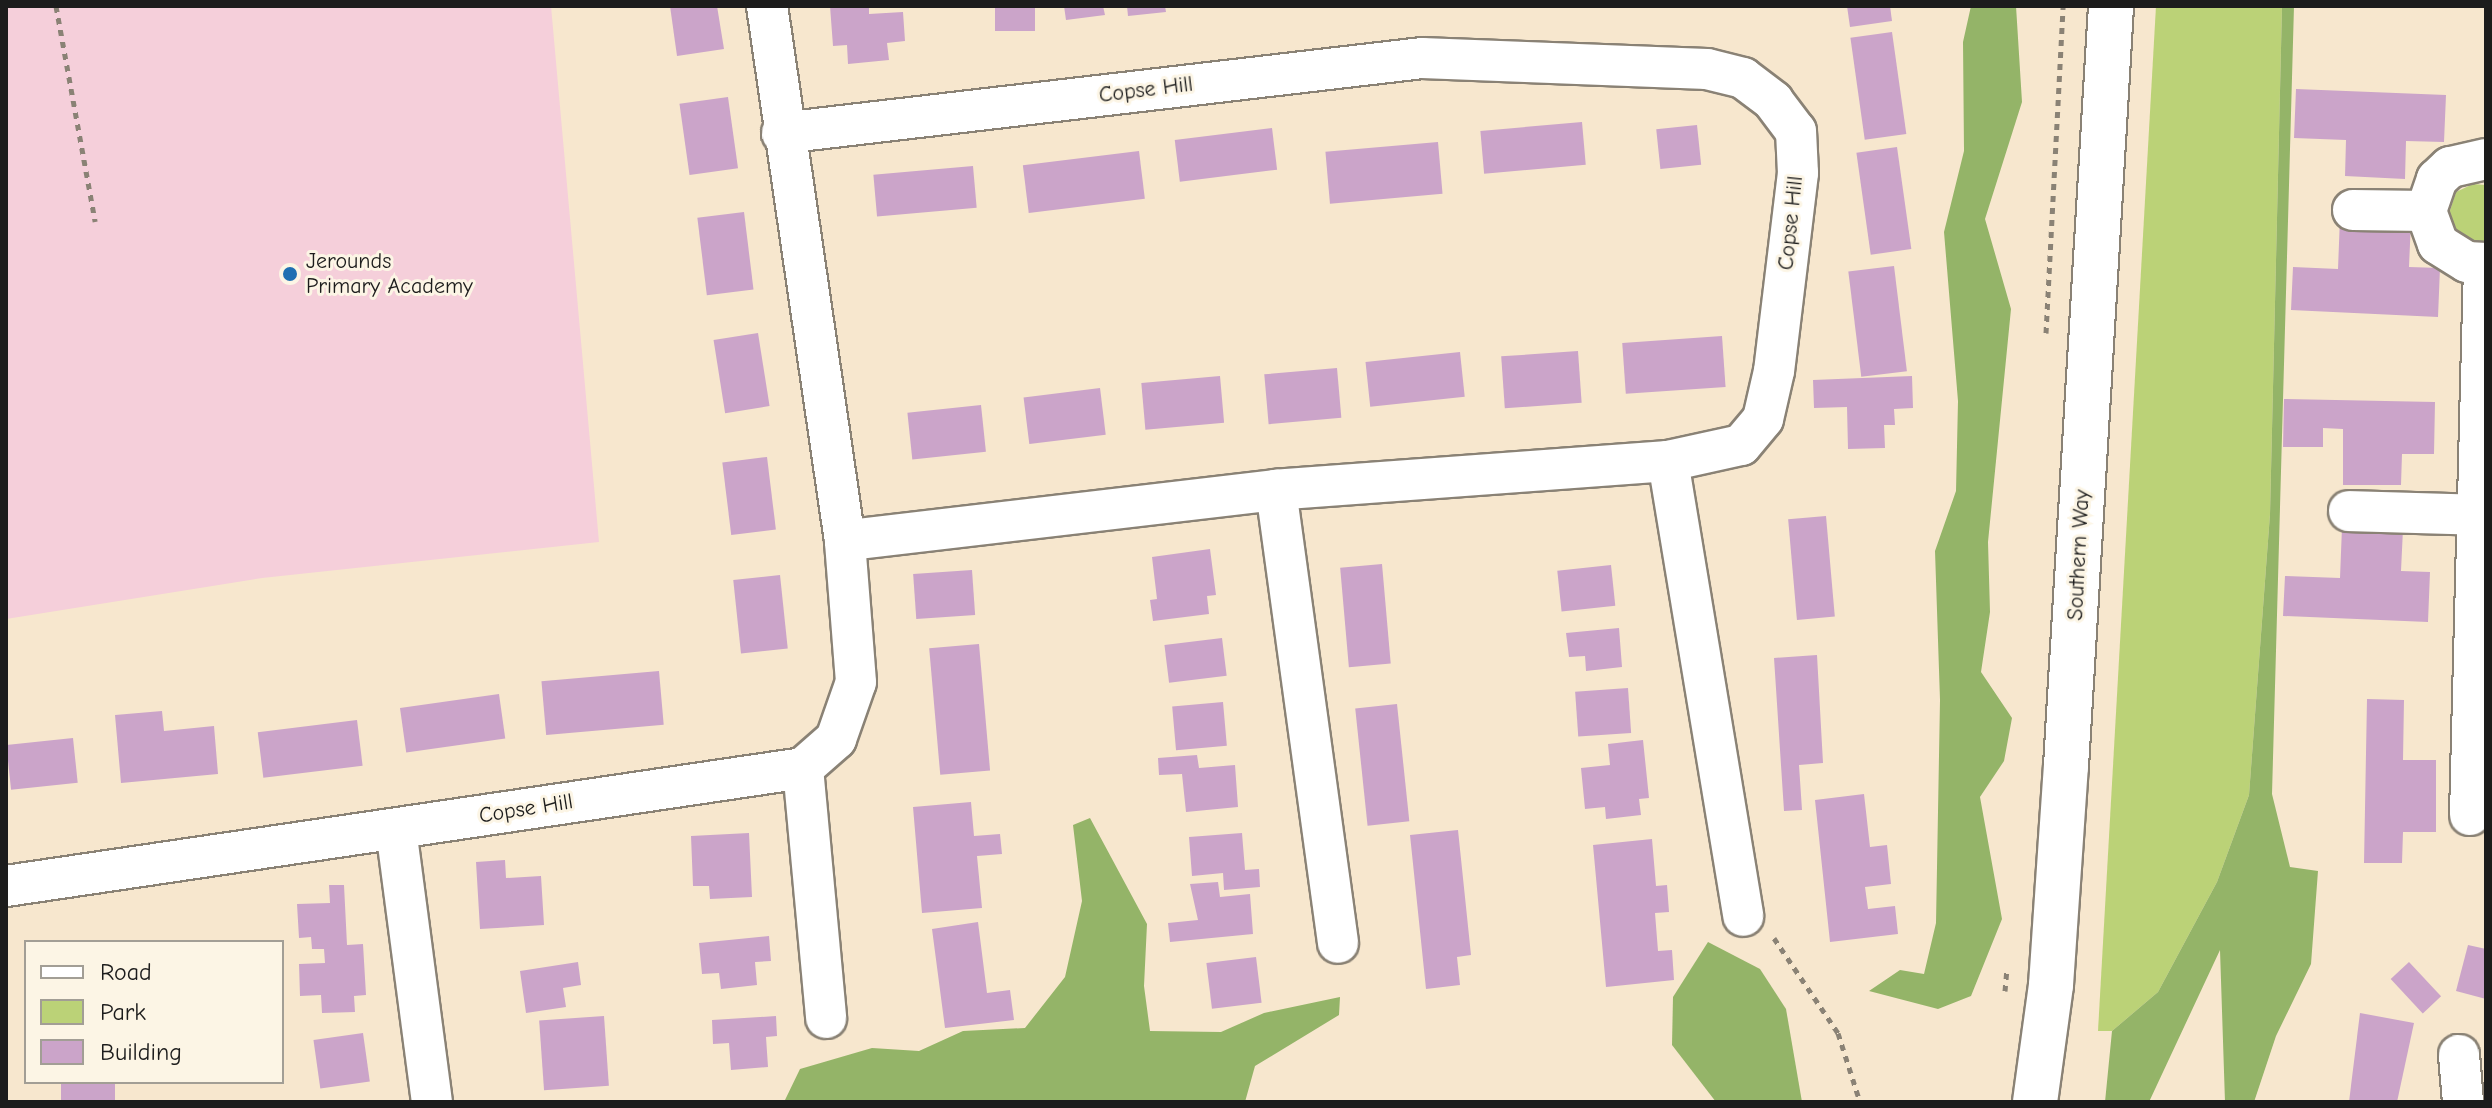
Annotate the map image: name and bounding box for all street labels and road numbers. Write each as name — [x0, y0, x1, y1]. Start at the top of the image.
street label: Copse Hill — [1097, 71, 1195, 109]
street label: Copse Hill — [1773, 175, 1809, 271]
street label: Southern Way — [2062, 489, 2096, 621]
street label: Copse Hill — [477, 789, 575, 829]

